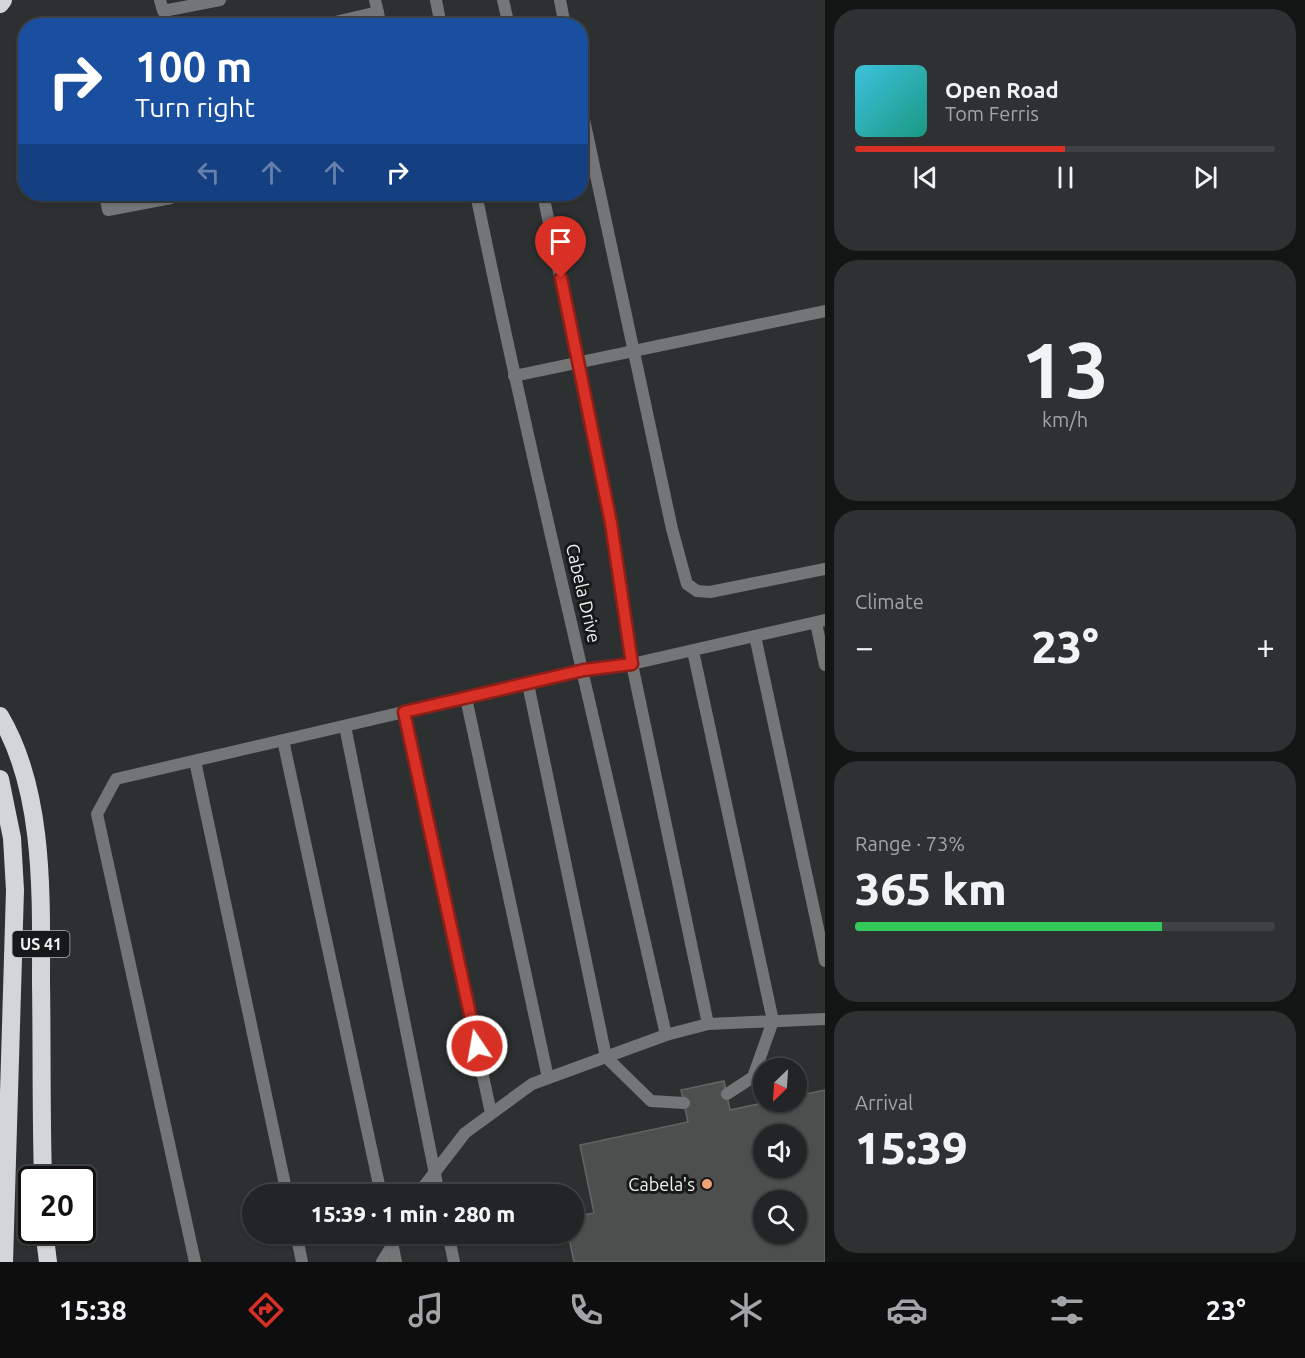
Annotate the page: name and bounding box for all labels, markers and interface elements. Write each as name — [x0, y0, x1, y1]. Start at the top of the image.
icon: right — [36, 42, 114, 120]
text: 100 m — [135, 43, 252, 90]
text: Open Road — [945, 77, 1059, 102]
text: Turn right — [135, 92, 255, 122]
text: Tom Ferris — [945, 102, 1039, 125]
icon: left — [192, 156, 225, 189]
icon: ahead — [255, 156, 288, 189]
icon: ahead — [318, 156, 351, 189]
icon: right — [381, 156, 414, 189]
icon: previous — [909, 161, 942, 194]
icon: pause — [1049, 161, 1082, 194]
icon: next — [1189, 161, 1222, 194]
pin — [535, 216, 586, 278]
icon: arrive — [544, 225, 577, 258]
text: 13 — [1021, 325, 1109, 413]
text: km/h — [1042, 408, 1088, 431]
street label: Cabela Drive — [563, 541, 605, 645]
text: Climate — [855, 590, 924, 613]
text: 23° — [1031, 621, 1099, 672]
text: − — [855, 628, 874, 665]
text: + — [1256, 628, 1275, 665]
text: Range · 73% — [855, 832, 965, 855]
text: 365 km — [855, 863, 1007, 914]
road number: US 41 — [12, 931, 70, 957]
position arrow — [445, 1014, 509, 1078]
north arrow — [753, 1058, 807, 1112]
map controls — [753, 1058, 807, 1244]
text: Arrival — [855, 1091, 913, 1114]
text: 15:39 — [855, 1122, 968, 1173]
button: sound — [753, 1124, 807, 1178]
speed limit sign: 20 — [18, 1166, 96, 1244]
place label: Cabela's — [628, 1174, 695, 1194]
marker: Cabela's — [700, 1177, 714, 1191]
button: search — [753, 1190, 807, 1244]
text: 15:39 · 1 min · 280 m — [311, 1201, 515, 1226]
icon: directions — [245, 1289, 287, 1331]
icon: music — [405, 1289, 447, 1331]
icon: phone — [565, 1289, 607, 1331]
icon: climate — [725, 1289, 767, 1331]
icon: car — [886, 1289, 928, 1331]
icon: filters — [1046, 1289, 1088, 1331]
text: 15:38 — [59, 1295, 127, 1325]
text: 23° — [1206, 1295, 1246, 1325]

